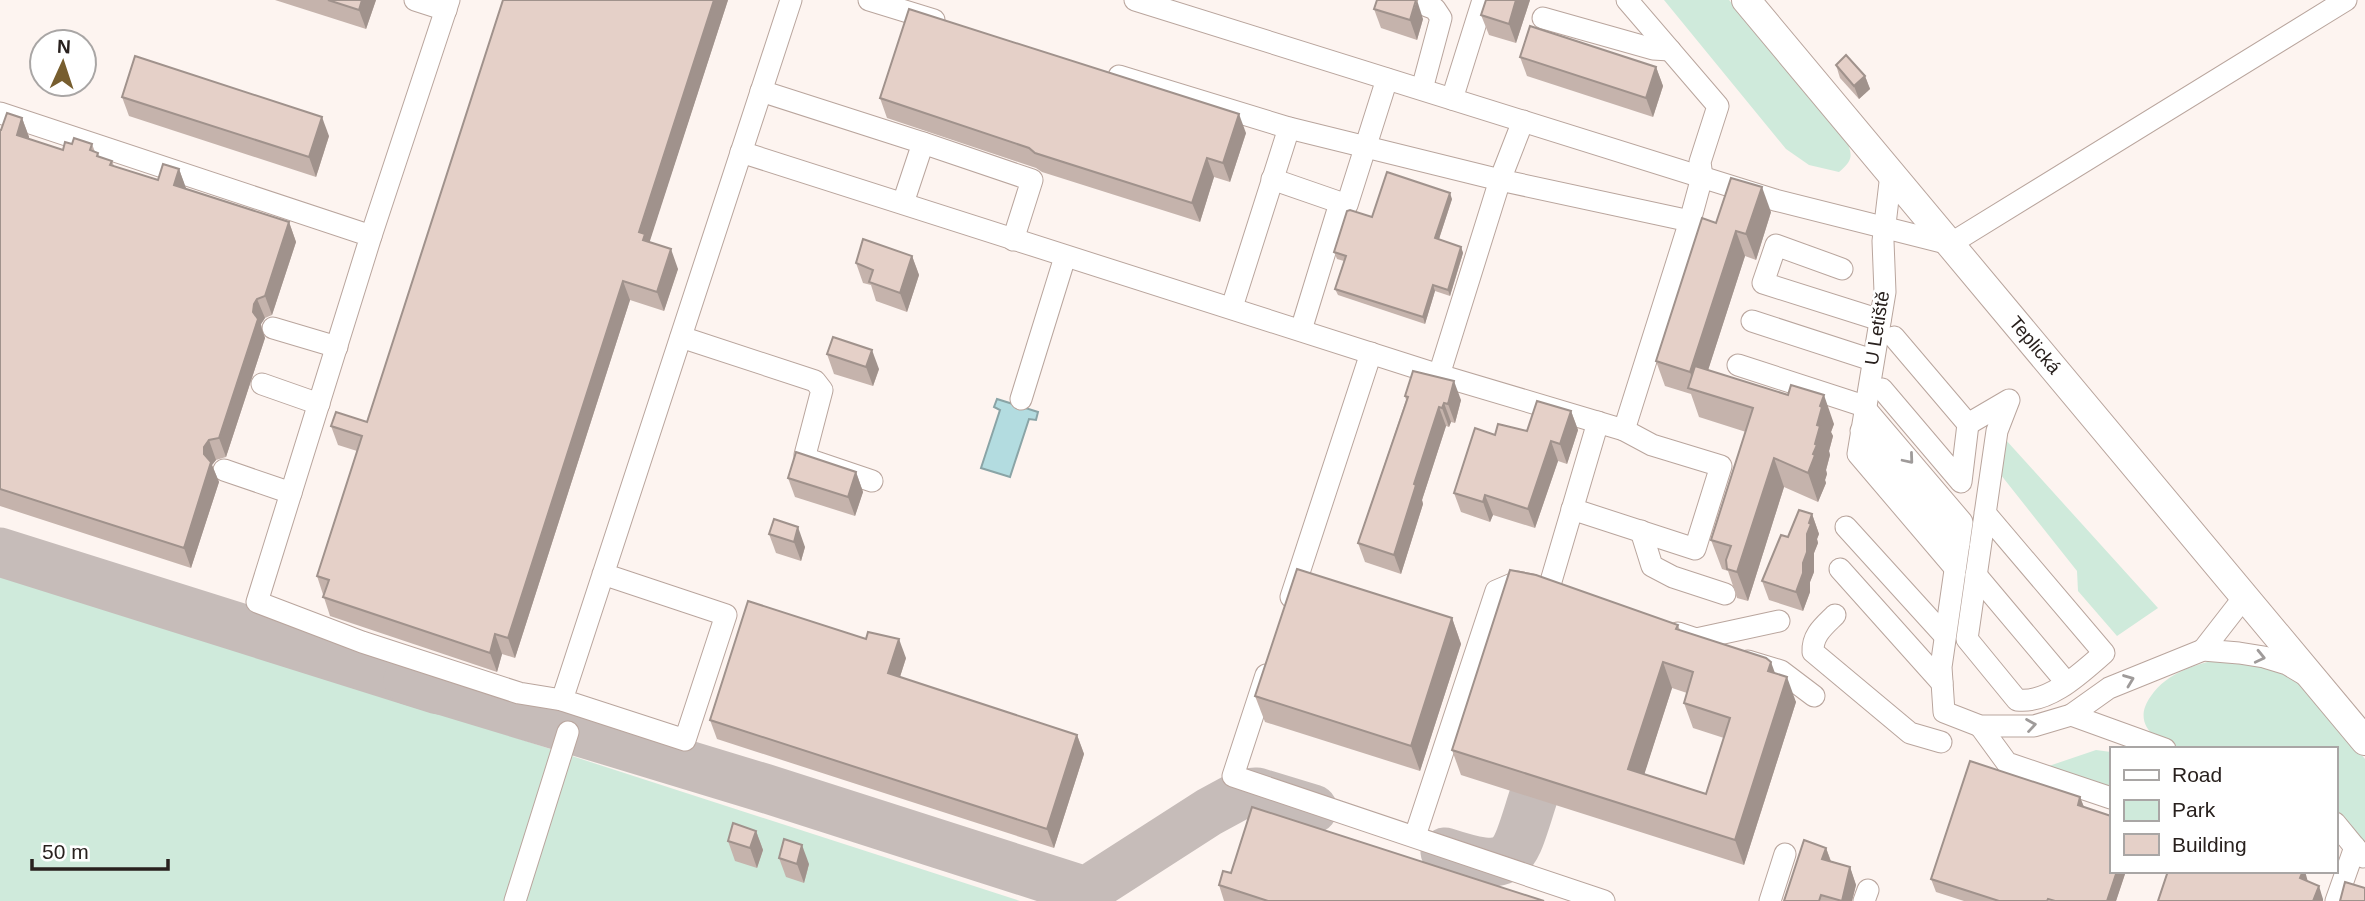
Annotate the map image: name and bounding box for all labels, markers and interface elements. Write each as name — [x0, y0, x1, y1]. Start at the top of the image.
north arrow — [28, 28, 98, 98]
text: N — [56, 36, 71, 57]
street label: U Letiště — [1861, 289, 1893, 367]
street label: Teplická — [2005, 312, 2065, 378]
one-way arrow — [1900, 452, 1913, 464]
one-way arrow — [2254, 649, 2266, 663]
one-way arrow — [2122, 675, 2134, 689]
one-way arrow — [2025, 718, 2037, 733]
legend — [2110, 747, 2337, 873]
text: Road — [2172, 763, 2222, 786]
text: Park — [2172, 798, 2216, 821]
scale bar — [32, 828, 168, 872]
text: Building — [2172, 833, 2247, 856]
text: 50 m — [42, 840, 89, 863]

